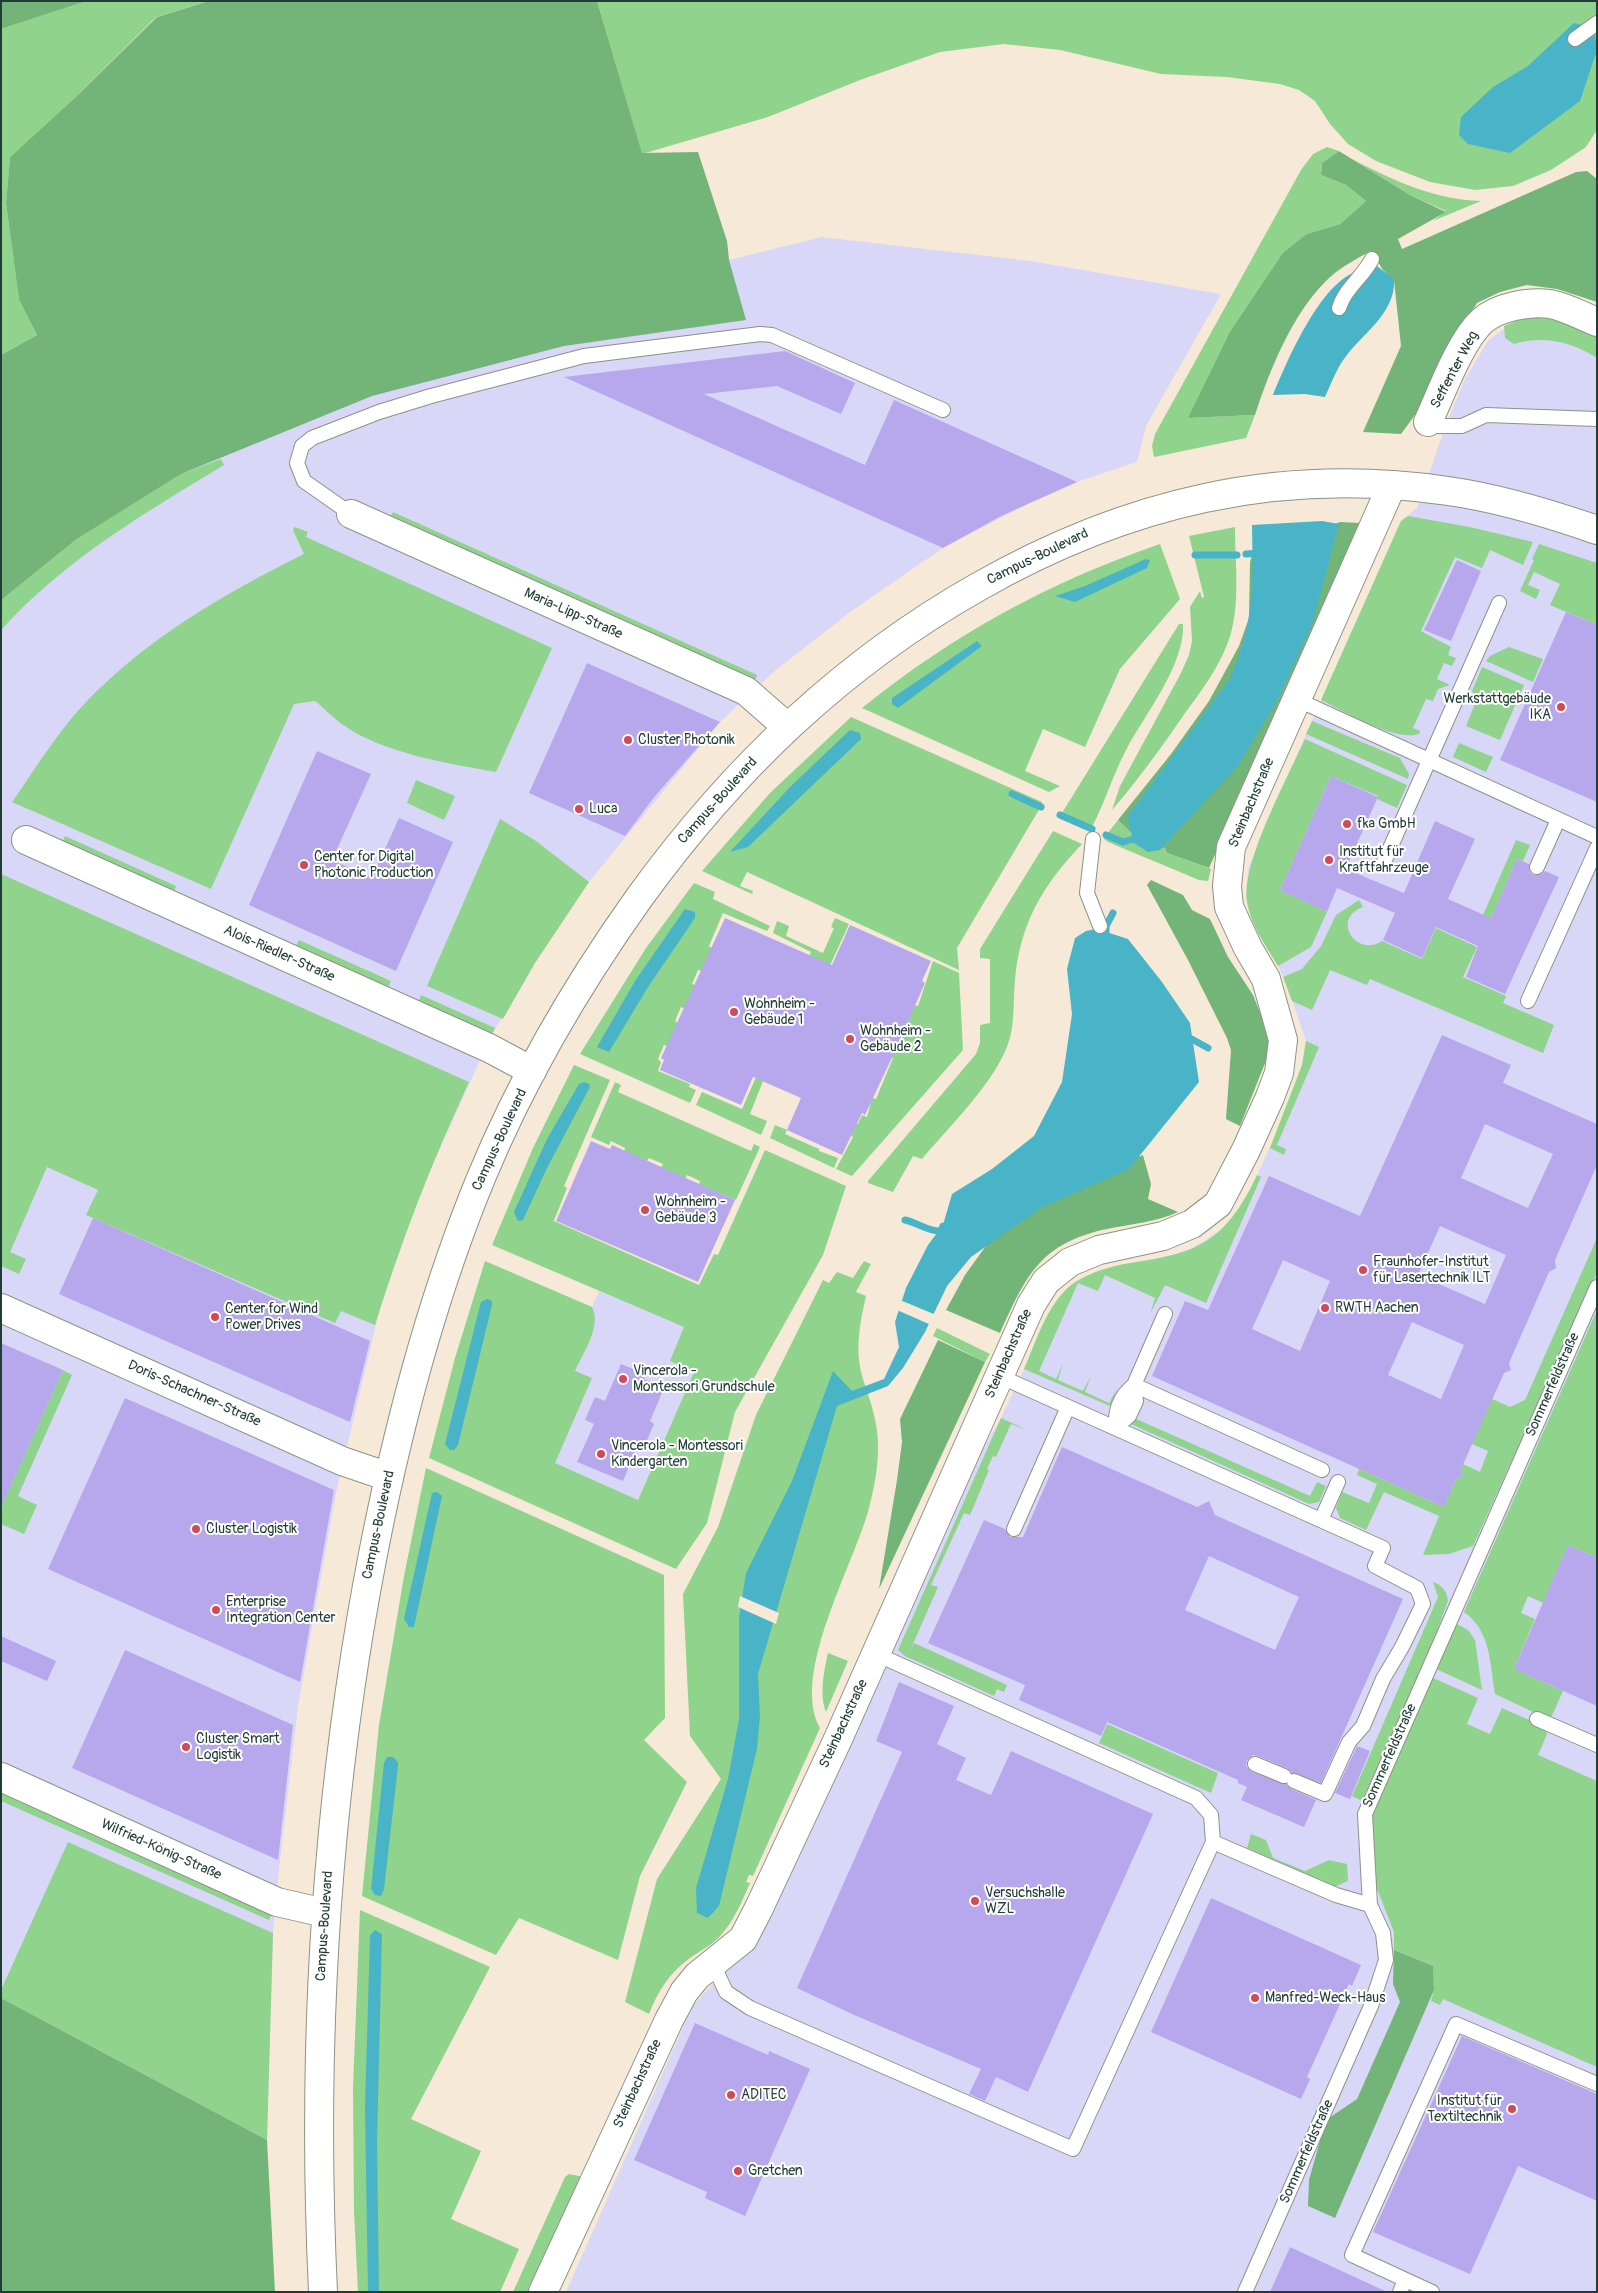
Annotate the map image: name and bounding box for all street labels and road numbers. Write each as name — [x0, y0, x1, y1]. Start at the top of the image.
street label: Seffenter Weg — [1428, 328, 1482, 412]
street label: Campus-Boulevard — [985, 525, 1091, 589]
street label: Maria-Lipp-Straße — [521, 585, 625, 643]
street label: Campus-Boulevard — [675, 754, 761, 848]
street label: Steinbachstraße — [1226, 756, 1278, 850]
street label: Alois-Riedler-Straße — [221, 922, 337, 986]
street label: Campus-Boulevard — [469, 1086, 531, 1194]
street label: Steinbachstraße — [982, 1307, 1036, 1401]
street label: Sommerfeldstraße — [1523, 1330, 1583, 1440]
street label: Doris-Schachner-Straße — [125, 1357, 263, 1431]
street label: Campus-Boulevard — [359, 1469, 399, 1581]
street label: Steinbachstraße — [816, 1677, 872, 1771]
street label: Sommerfeldstraße — [1360, 1701, 1420, 1811]
street label: Wilfried-König-Straße — [98, 1816, 224, 1884]
street label: Campus-Boulevard — [313, 1870, 337, 1982]
street label: Steinbachstraße — [610, 2037, 666, 2131]
street label: Sommerfeldstraße — [1277, 2097, 1337, 2207]

